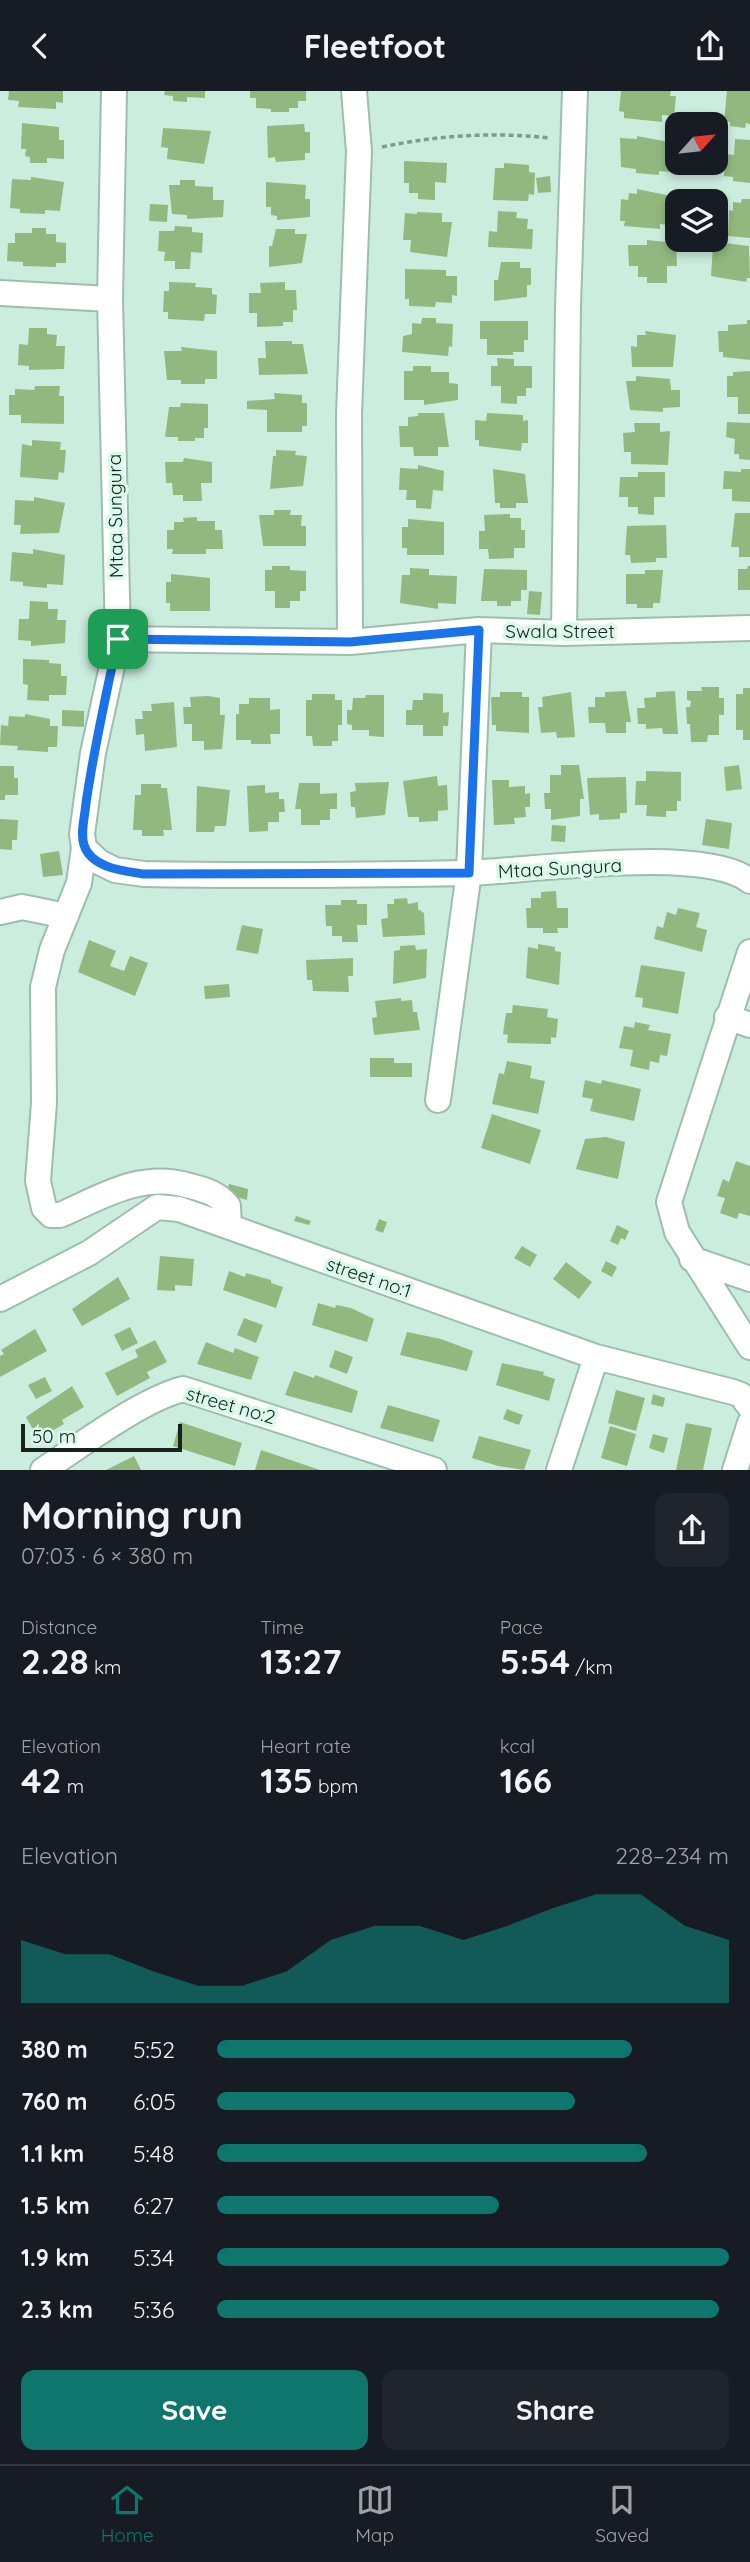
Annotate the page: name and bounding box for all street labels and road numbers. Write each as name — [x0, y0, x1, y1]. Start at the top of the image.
street label: Mtaa Sungura — [102, 454, 128, 578]
street label: Swala Street — [505, 619, 615, 643]
street label: Mtaa Sungura — [497, 853, 623, 883]
street label: street no:1 — [323, 1251, 415, 1303]
street label: street no:2 — [184, 1381, 278, 1429]

